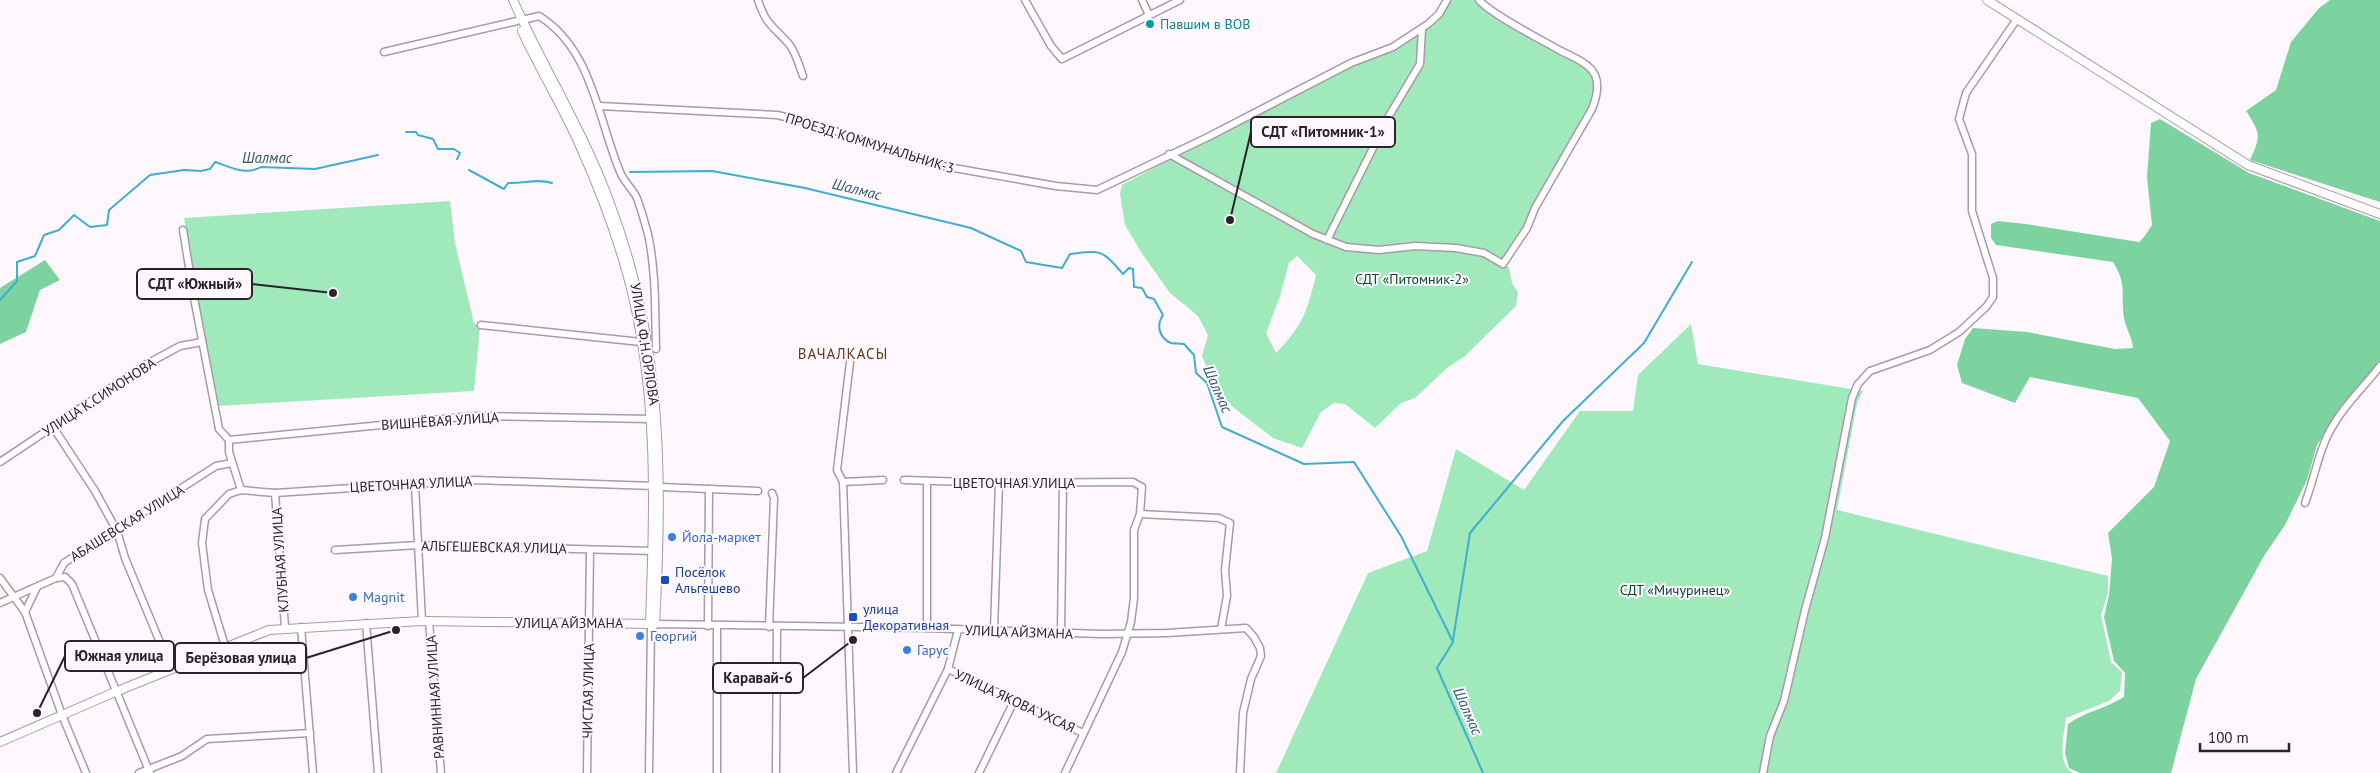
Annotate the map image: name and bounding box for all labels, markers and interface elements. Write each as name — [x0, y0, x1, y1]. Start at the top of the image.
place label: Павшим в ВОВ — [1160, 15, 1251, 33]
marker: Павшим в ВОВ — [1144, 18, 1156, 30]
street label: ПРОЕЗД КОММУНАЛЬНИК-3 — [783, 109, 957, 177]
callout: СДТ «Питомник-1» — [1251, 117, 1395, 147]
text: СДТ «Питомник-1» — [1261, 122, 1385, 141]
water label: Шалмас — [242, 148, 293, 167]
water label: Шалмас — [830, 174, 884, 204]
callout: СДТ «Южный» — [137, 269, 252, 299]
park label: СДТ «Питомник-2» — [1355, 270, 1469, 288]
text: СДТ «Южный» — [148, 274, 242, 293]
street label: УЛИЦА Ф.Н.ОРЛОВА — [626, 281, 664, 407]
district label: ВАЧАЛКАСЫ — [798, 344, 888, 363]
street label: УЛИЦА К.СИМОНОВА — [39, 353, 160, 440]
water label: Шалмас — [1199, 362, 1237, 416]
street label: ВИШНЁВАЯ УЛИЦА — [381, 408, 500, 434]
street label: ЦВЕТОЧНАЯ УЛИЦА — [349, 472, 473, 496]
street label: ЦВЕТОЧНАЯ УЛИЦА — [953, 474, 1076, 492]
street label: АБАШЕВСКАЯ УЛИЦА — [66, 480, 188, 565]
street label: КЛУБНАЯ УЛИЦА — [267, 506, 293, 613]
place label: Йола-маркет — [682, 528, 761, 546]
marker: Йола-маркет — [666, 531, 678, 543]
street label: АЛЬГЕШЕВСКАЯ УЛИЦА — [421, 537, 568, 557]
place label: Посёлок Альгешево — [675, 563, 741, 597]
marker: Посёлок Альгешево — [659, 574, 671, 586]
park label: СДТ «Мичуринец» — [1620, 581, 1731, 599]
place label: Magnit — [363, 588, 405, 606]
marker: Magnit — [347, 591, 359, 603]
place label: улица Декоративная — [863, 600, 949, 634]
marker: улица Декоративная — [847, 611, 859, 623]
street label: УЛИЦА АЙЗМАНА — [515, 614, 624, 632]
street label: УЛИЦА АЙЗМАНА — [965, 621, 1074, 643]
place label: Георгий — [650, 627, 697, 645]
marker: Георгий — [634, 630, 646, 642]
street label: РАВНИННАЯ УЛИЦА — [422, 634, 448, 759]
callout: Южная улица — [65, 641, 174, 671]
place label: Гарус — [917, 641, 949, 659]
street label: ЧИСТАЯ УЛИЦА — [578, 642, 598, 739]
callout: Берёзовая улица — [175, 643, 306, 673]
marker: Гарус — [901, 644, 913, 656]
text: Южная улица — [75, 646, 163, 665]
text: Берёзовая улица — [185, 648, 297, 667]
callout: Каравай-6 — [713, 663, 803, 693]
street label: УЛИЦА ЯКОВА УХСАЯ — [952, 665, 1078, 737]
text: Каравай-6 — [723, 668, 793, 687]
water label: Шалмас — [1449, 684, 1487, 738]
scale bar — [2200, 720, 2289, 752]
text: 100 m — [2208, 728, 2249, 747]

